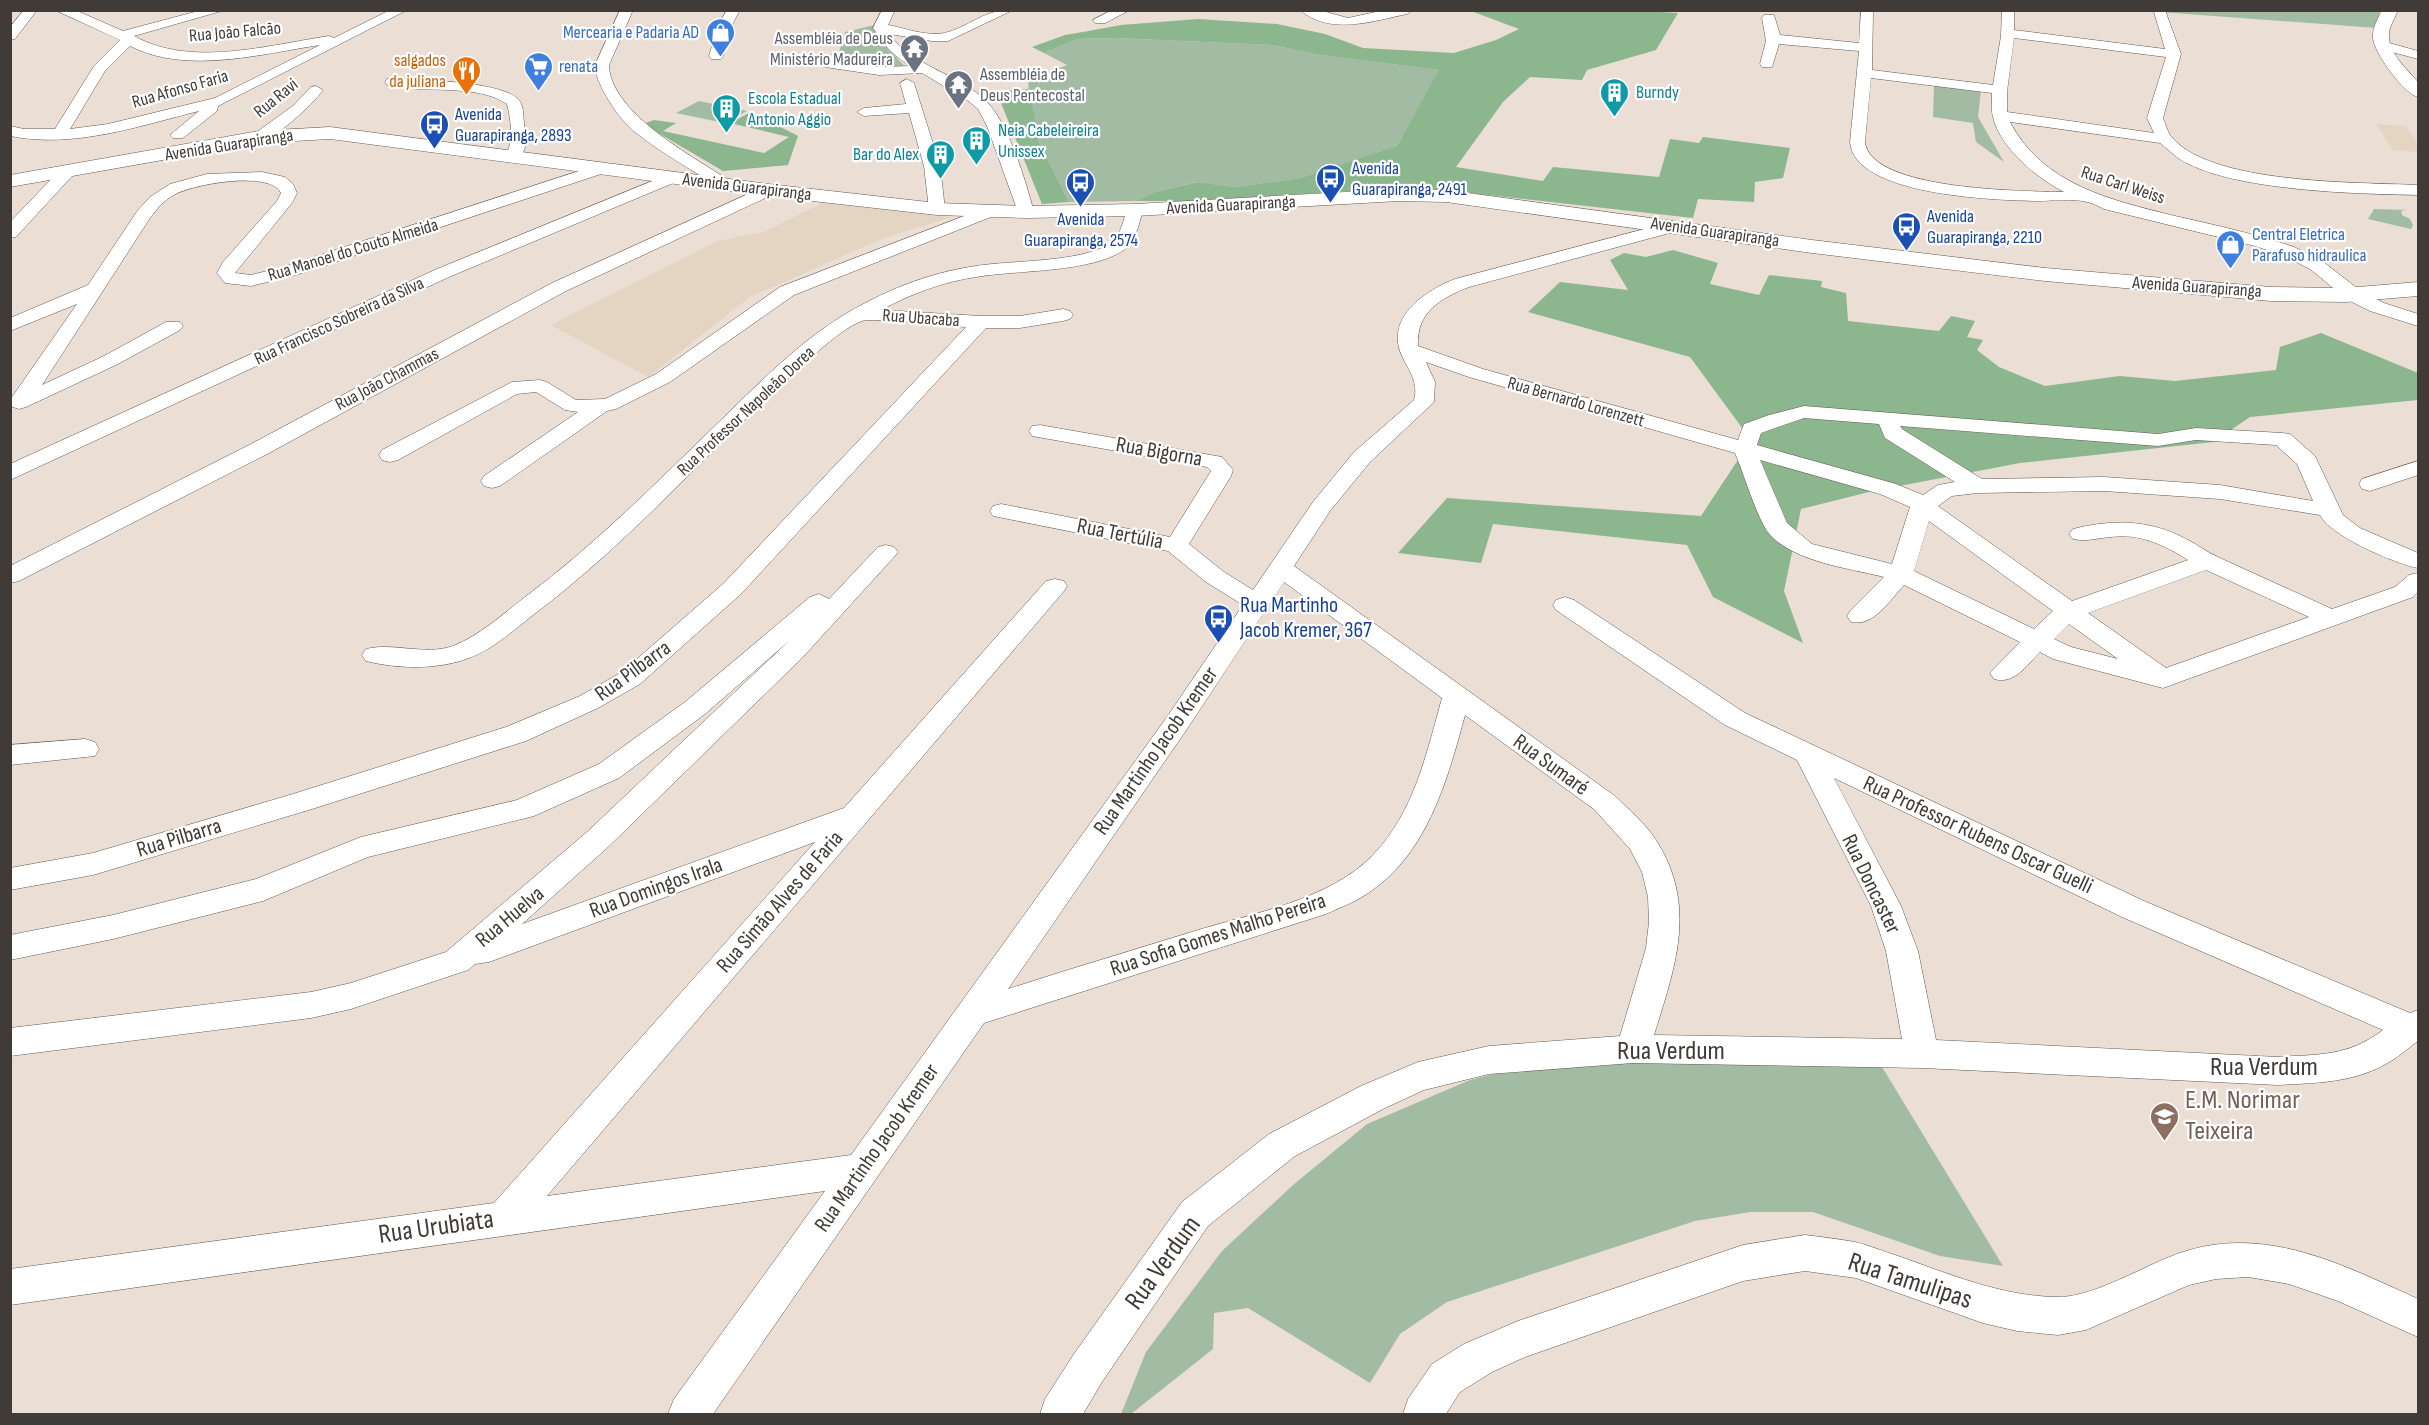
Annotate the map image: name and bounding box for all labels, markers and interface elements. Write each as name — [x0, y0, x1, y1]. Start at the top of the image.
shop icon: Mercearia e Padaria AD — [704, 16, 736, 58]
street label: Rua João Falcão — [188, 18, 282, 46]
place label: Mercearia e Padaria AD — [563, 22, 699, 43]
place label: Assembléia de Deus Ministério Madureira — [770, 28, 893, 70]
temple icon: Assembléia de Deus Ministério Madureira — [898, 32, 930, 74]
place label: salgados da juliana — [389, 50, 446, 92]
supermarket icon: renata — [522, 50, 554, 92]
restaurant icon: salgados da juliana — [451, 54, 483, 96]
place label: renata — [559, 56, 598, 77]
place label: Assembléia de Deus Pentecostal — [979, 64, 1085, 106]
street label: Rua Afonso Faria — [130, 65, 231, 113]
temple icon: Assembléia de Deus Pentecostal — [943, 68, 975, 110]
street label: Rua Ravi — [250, 74, 302, 122]
building icon: Burndy — [1599, 76, 1631, 118]
place label: Burndy — [1636, 82, 1679, 103]
place label: Escola Estadual Antonio Aggio — [747, 88, 841, 130]
building icon: Escola Estadual Antonio Aggio — [711, 92, 743, 134]
place label: Avenida Guarapiranga, 2893 — [454, 104, 572, 146]
bus stop icon: Avenida Guarapiranga, 2893 — [418, 108, 450, 150]
place label: Neia Cabeleireira Unissex — [998, 120, 1099, 162]
building icon: Neia Cabeleireira Unissex — [961, 124, 993, 166]
street label: Avenida Guarapiranga — [162, 125, 295, 166]
building icon: Bar do Alex — [924, 138, 956, 180]
place label: Bar do Alex — [853, 144, 919, 165]
place label: Avenida Guarapiranga, 2491 — [1351, 158, 1468, 200]
bus stop icon: Avenida Guarapiranga, 2491 — [1315, 162, 1347, 204]
street label: Rua Carl Weiss — [2078, 162, 2168, 208]
bus stop icon: Avenida Guarapiranga, 2574 — [1065, 166, 1097, 208]
street label: Avenida Guarapiranga — [681, 169, 813, 205]
street label: Avenida Guarapiranga — [1165, 191, 1296, 219]
place label: Avenida Guarapiranga, 2210 — [1926, 206, 2042, 248]
place label: Avenida Guarapiranga, 2574 — [1024, 209, 1139, 251]
bus stop icon: Avenida Guarapiranga, 2210 — [1890, 210, 1922, 252]
street label: Avenida Guarapiranga — [1648, 212, 1781, 251]
street label: Rua Manoel do Couto Almeida — [265, 214, 441, 286]
place label: Central Eletrica Parafuso hidraulica — [2252, 224, 2367, 266]
shop icon: Central Eletrica Parafuso hidraulica — [2215, 228, 2247, 270]
street label: Rua Francisco Sobreira da Silva — [251, 272, 427, 370]
street label: Avenida Guarapiranga — [2131, 272, 2262, 302]
street label: Rua Ubacaba — [882, 305, 960, 331]
street label: Rua Professor Napoleão Dorea — [673, 342, 819, 480]
street label: Rua João Chammas — [332, 343, 442, 415]
street label: Rua Bernardo Lorenzett — [1505, 372, 1647, 432]
street label: Rua Bigorna — [1114, 431, 1204, 473]
street label: Rua Tertúlia — [1075, 512, 1165, 556]
place label: Rua Martinho Jacob Kremer, 367 — [1239, 592, 1372, 644]
bus stop icon: Rua Martinho Jacob Kremer, 367 — [1203, 602, 1235, 644]
street label: Rua Pilbarra — [590, 634, 676, 708]
street label: Rua Martinho Jacob Kremer — [1088, 662, 1224, 840]
street label: Rua Sumaré — [1508, 728, 1594, 802]
street label: Rua Professor Rubens Oscar Guelli — [1859, 770, 2097, 900]
street label: Rua Pilbarra — [133, 812, 225, 864]
street label: Rua Simão Alves de Faria — [711, 826, 849, 978]
street label: Rua Doncaster — [1835, 830, 1907, 938]
street label: Rua Domingos Irala — [586, 851, 726, 925]
street label: Rua Huelva — [470, 881, 550, 953]
street label: Rua Sofia Gomes Malho Pereira — [1107, 887, 1329, 983]
street label: Rua Verdum — [1617, 1035, 1725, 1067]
street label: Rua Verdum — [2210, 1051, 2318, 1083]
street label: Rua Martinho Jacob Kremer — [809, 1059, 945, 1237]
place label: E.M. Norimar Teixeira — [2185, 1084, 2300, 1147]
school or university icon: E.M. Norimar Teixeira — [2148, 1100, 2180, 1142]
street label: Rua Urubiata — [376, 1203, 496, 1251]
street label: Rua Verdum — [1118, 1210, 1208, 1316]
street label: Rua Tamulipas — [1844, 1246, 1976, 1316]

